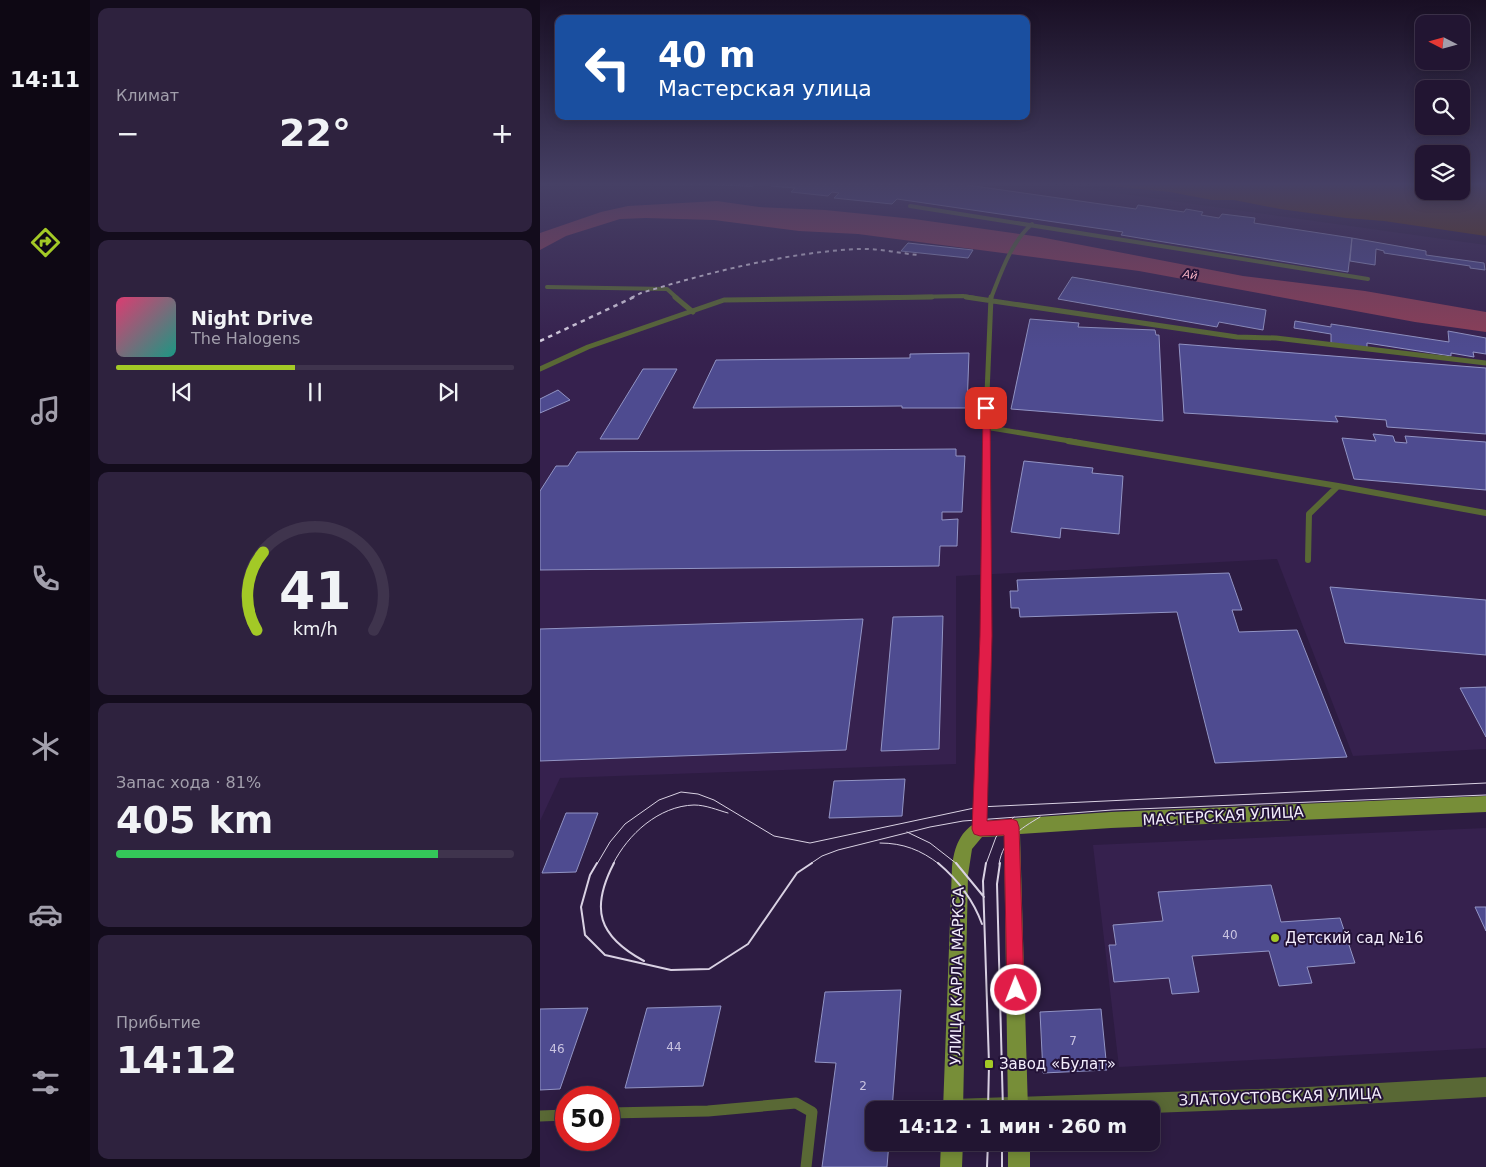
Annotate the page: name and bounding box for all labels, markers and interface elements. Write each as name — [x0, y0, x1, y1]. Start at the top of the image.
north arrow — [1415, 15, 1470, 70]
map controls — [1415, 15, 1470, 200]
icon: left — [575, 35, 640, 100]
text: 40 m — [658, 35, 755, 75]
text: 14:11 — [10, 67, 80, 92]
text: Мастерская улица — [658, 76, 872, 101]
button: search — [1415, 80, 1470, 135]
text: Климат — [116, 86, 179, 105]
text: 22° — [279, 111, 351, 155]
text: − — [116, 117, 139, 150]
text: + — [491, 117, 514, 150]
button: layers — [1415, 145, 1470, 200]
icon: directions — [28, 225, 63, 260]
water label: Ай — [1181, 267, 1198, 283]
text: Night Drive — [191, 307, 313, 329]
text: The Halogens — [191, 329, 300, 348]
icon: previous — [168, 378, 196, 406]
icon: pause — [301, 378, 329, 406]
icon: next — [434, 378, 462, 406]
pin — [965, 387, 1007, 429]
icon: music — [28, 393, 63, 428]
icon: arrive — [972, 394, 1000, 422]
icon: phone — [28, 561, 63, 596]
text: 41 — [279, 561, 351, 621]
text: km/h — [292, 618, 338, 639]
icon: climate — [28, 729, 63, 764]
text: Запас хода · 81% — [116, 773, 261, 792]
text: 405 km — [116, 798, 273, 842]
street label: МАСТЕРСКАЯ УЛИЦА — [1142, 803, 1305, 829]
street label: УЛИЦА КАРЛА МАРКСА — [946, 886, 968, 1065]
icon: car — [28, 897, 63, 932]
house number: 40 — [1222, 928, 1238, 942]
place label: Детский сад №16 — [1285, 929, 1424, 947]
marker: Детский сад №16 — [1269, 932, 1281, 944]
position arrow — [989, 963, 1041, 1015]
text: Прибытие — [116, 1013, 201, 1032]
house number: 7 — [1069, 1034, 1077, 1048]
text: 14:12 — [116, 1038, 237, 1082]
house number: 44 — [666, 1040, 682, 1054]
house number: 46 — [549, 1042, 565, 1056]
place label: Завод «Булат» — [999, 1055, 1116, 1073]
marker: Завод «Булат» — [983, 1058, 995, 1070]
icon: filters — [28, 1065, 63, 1100]
house number: 2 — [859, 1079, 867, 1093]
street label: ЗЛАТОУСТОВСКАЯ УЛИЦА — [1178, 1084, 1383, 1110]
speed limit sign: 50 — [555, 1086, 620, 1151]
text: 14:12 · 1 мин · 260 m — [898, 1115, 1127, 1137]

